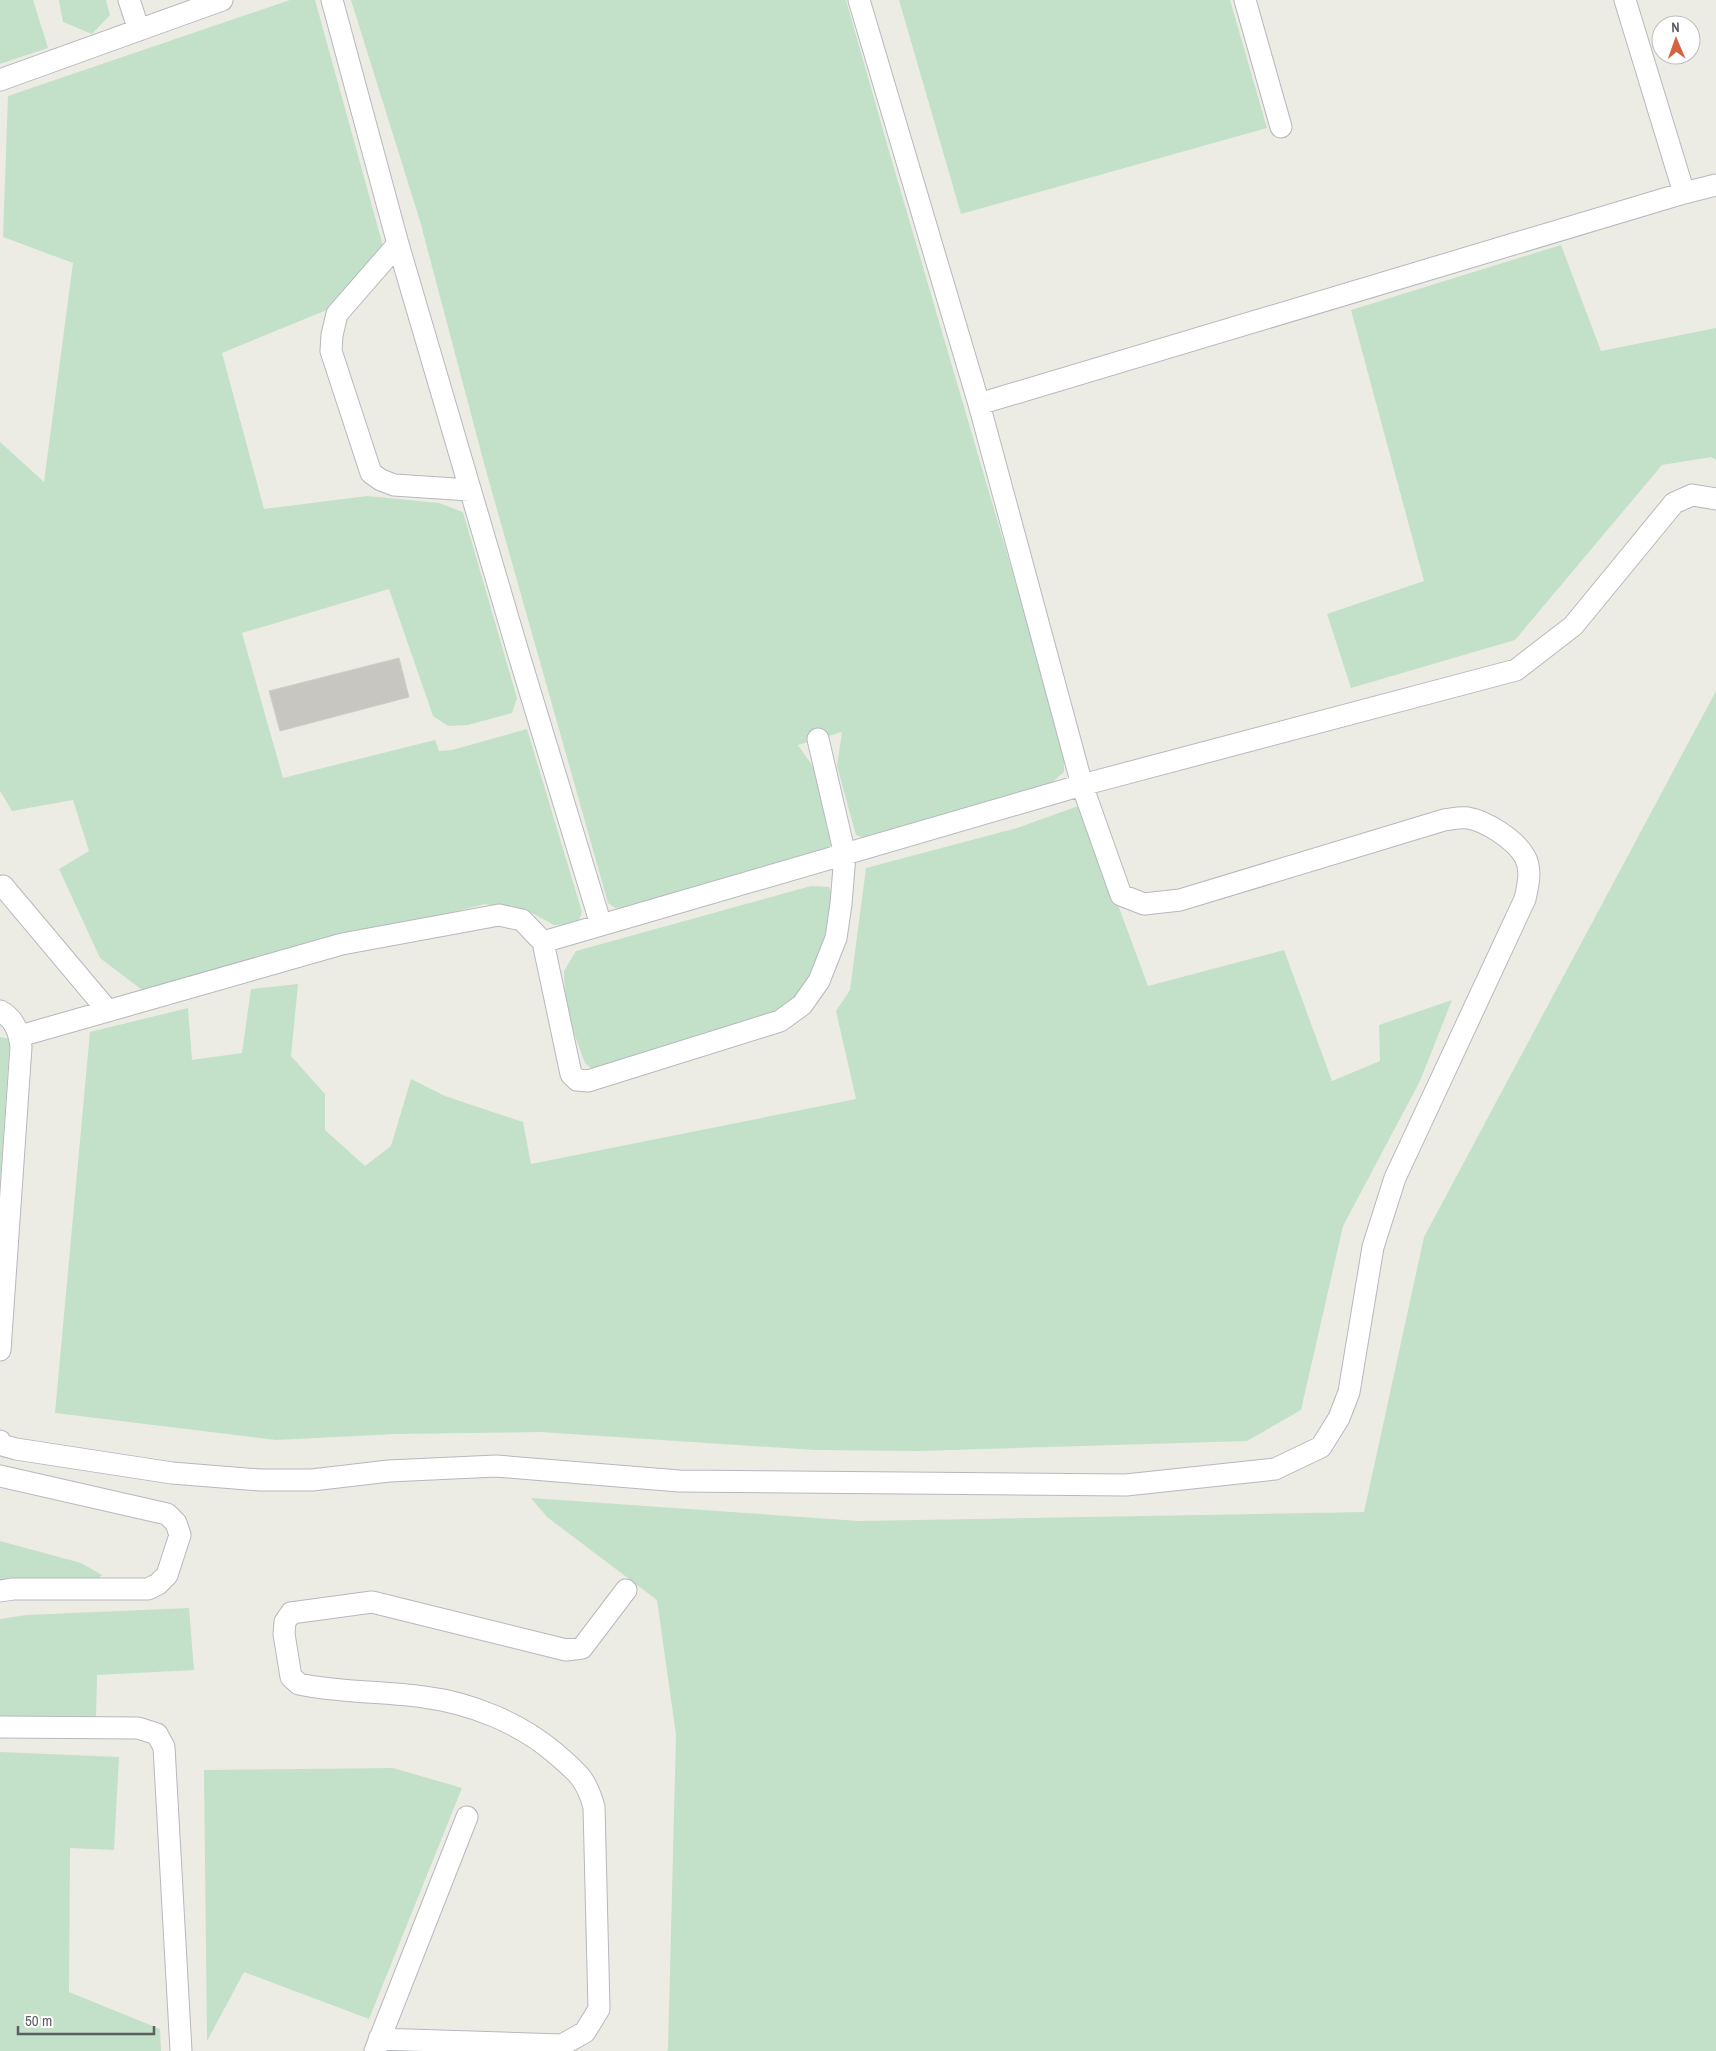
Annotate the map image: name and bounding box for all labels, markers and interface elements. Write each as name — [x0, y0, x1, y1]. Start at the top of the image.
north arrow — [1651, 15, 1701, 65]
text: N — [1671, 18, 1680, 36]
scale bar — [18, 2004, 154, 2036]
text: 50 m — [25, 2010, 52, 2031]

